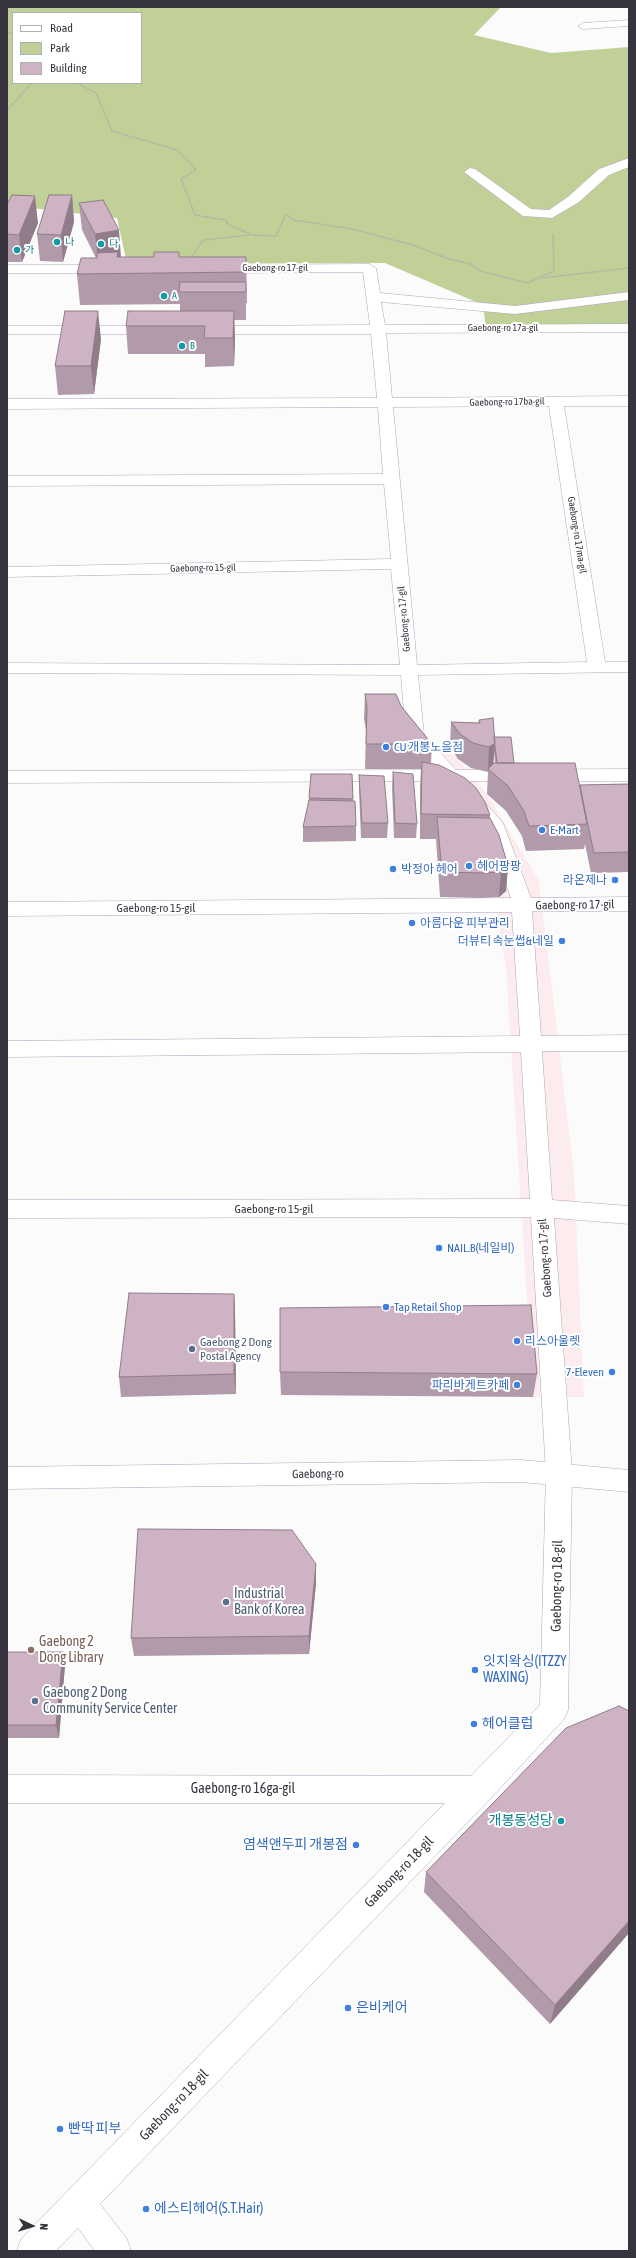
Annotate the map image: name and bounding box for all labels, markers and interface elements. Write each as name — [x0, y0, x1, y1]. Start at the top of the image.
legend — [12, 12, 142, 84]
text: Road — [50, 21, 73, 35]
text: Park — [50, 41, 70, 55]
text: Building — [50, 61, 87, 75]
place label: 나 — [65, 236, 74, 248]
marker: 나 — [52, 237, 62, 247]
place label: 다 — [109, 238, 118, 250]
marker: 다 — [96, 239, 106, 249]
place label: 가 — [25, 244, 34, 256]
marker: 가 — [12, 245, 22, 255]
street label: Gaebong-ro 17-gil — [242, 262, 308, 274]
place label: A — [172, 290, 177, 302]
marker: A — [159, 291, 169, 301]
street label: Gaebong-ro 17a-gil — [468, 322, 538, 334]
place label: B — [190, 340, 195, 352]
marker: B — [177, 341, 187, 351]
street label: Gaebong-ro 17ba-gil — [469, 395, 545, 409]
street label: Gaebong-ro 17ma-gil — [565, 496, 589, 574]
street label: Gaebong-ro 15-gil — [170, 561, 236, 575]
street label: Gaebong-ro 17-gil — [395, 586, 413, 652]
place label: CU 개봉노을점 — [394, 740, 463, 754]
marker: CU 개봉노을점 — [381, 742, 391, 752]
place label: E-Mart — [550, 823, 579, 837]
marker: E-Mart — [537, 825, 547, 835]
place label: 헤어팡팡 — [477, 859, 521, 873]
marker: 헤어팡팡 — [464, 861, 474, 871]
place label: 박정아 헤어 — [401, 862, 458, 876]
marker: 박정아 헤어 — [388, 864, 398, 874]
place label: 라온제나 — [563, 873, 607, 887]
marker: 라온제나 — [610, 875, 620, 885]
street label: Gaebong-ro 17-gil — [535, 897, 615, 913]
street label: Gaebong-ro 15-gil — [117, 901, 195, 915]
place label: 아름다운 피부관리 — [420, 916, 510, 930]
marker: 아름다운 피부관리 — [407, 918, 417, 928]
place label: 더뷰티 속눈썹&네일 — [458, 934, 554, 948]
marker: 더뷰티 속눈썹&네일 — [557, 936, 567, 946]
street label: Gaebong-ro 15-gil — [235, 1202, 313, 1216]
street label: Gaebong-ro 17-gil — [535, 1218, 555, 1298]
place label: NAIL.B(네일비) — [447, 1241, 514, 1255]
marker: NAIL.B(네일비) — [434, 1243, 444, 1253]
place label: Tap Retail Shop — [394, 1300, 462, 1314]
marker: Tap Retail Shop — [381, 1302, 391, 1312]
place label: 리스아울렛 — [525, 1334, 580, 1348]
place label: Gaebong 2 Dong Postal Agency — [200, 1335, 272, 1363]
marker: 리스아울렛 — [512, 1336, 522, 1346]
marker: Gaebong 2 Dong Postal Agency — [187, 1344, 197, 1354]
place label: 7-Eleven — [566, 1365, 604, 1379]
marker: 7-Eleven — [607, 1367, 617, 1377]
place label: 파리바게트카페 — [432, 1378, 509, 1392]
marker: 파리바게트카페 — [512, 1380, 522, 1390]
street label: Gaebong-ro — [292, 1466, 344, 1482]
street label: Gaebong-ro 18-gil — [548, 1540, 566, 1632]
place label: Industrial Bank of Korea — [234, 1586, 305, 1618]
marker: Industrial Bank of Korea — [221, 1597, 231, 1607]
place label: Gaebong 2 Dong Library — [39, 1634, 104, 1666]
marker: Gaebong 2 Dong Library — [26, 1645, 36, 1655]
place label: 잇지왁싱(ITZZY WAXING) — [483, 1654, 566, 1686]
marker: 잇지왁싱(ITZZY WAXING) — [470, 1665, 480, 1675]
place label: Gaebong 2 Dong Community Service Center — [43, 1685, 177, 1718]
marker: Gaebong 2 Dong Community Service Center — [30, 1696, 40, 1706]
place label: 헤어클럽 — [482, 1716, 534, 1732]
marker: 헤어클럽 — [469, 1719, 479, 1729]
street label: Gaebong-ro 16ga-gil — [191, 1781, 295, 1797]
place label: 개봉동성당 — [489, 1813, 553, 1829]
marker: 개봉동성당 — [556, 1816, 566, 1826]
street label: Gaebong-ro 18-gil — [361, 1833, 437, 1911]
place label: 염색앤두피 개봉점 — [243, 1837, 348, 1853]
marker: 염색앤두피 개봉점 — [351, 1840, 361, 1850]
place label: 은비케어 — [356, 2000, 408, 2016]
marker: 은비케어 — [343, 2003, 353, 2013]
street label: Gaebong-ro 18-gil — [136, 2066, 212, 2144]
place label: 빤딱 피부 — [68, 2121, 121, 2137]
marker: 빤딱 피부 — [55, 2124, 65, 2134]
place label: 에스티헤어(S.T.Hair) — [154, 2201, 263, 2217]
marker: 에스티헤어(S.T.Hair) — [141, 2204, 151, 2214]
north arrow — [12, 2206, 52, 2246]
text: N — [38, 2223, 50, 2230]

